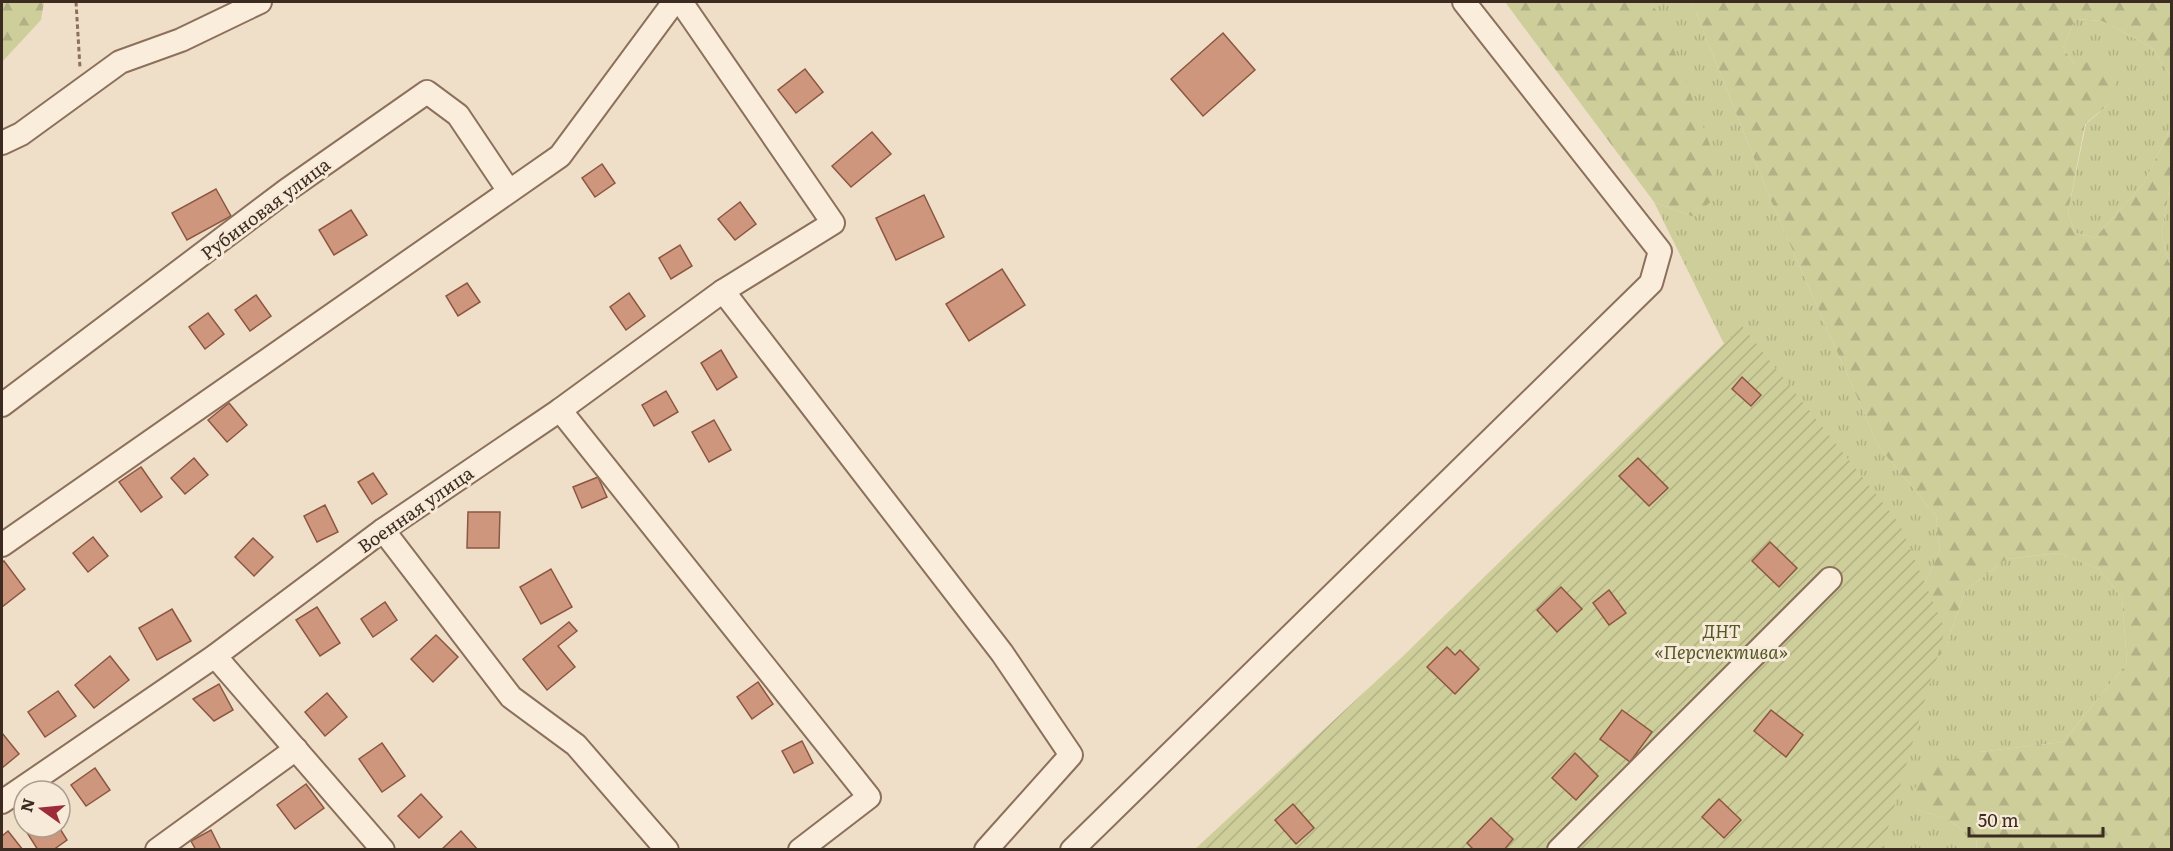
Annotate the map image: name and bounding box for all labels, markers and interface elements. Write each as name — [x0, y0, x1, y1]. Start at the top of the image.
street label: Рубиновая улица — [195, 150, 336, 266]
street label: Военная улица — [352, 459, 479, 559]
park label: ДНТ «Перспектива» — [1654, 617, 1788, 665]
north arrow — [12, 779, 72, 839]
text: N — [13, 795, 40, 814]
scale bar — [1969, 800, 2102, 838]
text: 50 m — [1978, 806, 2019, 833]

